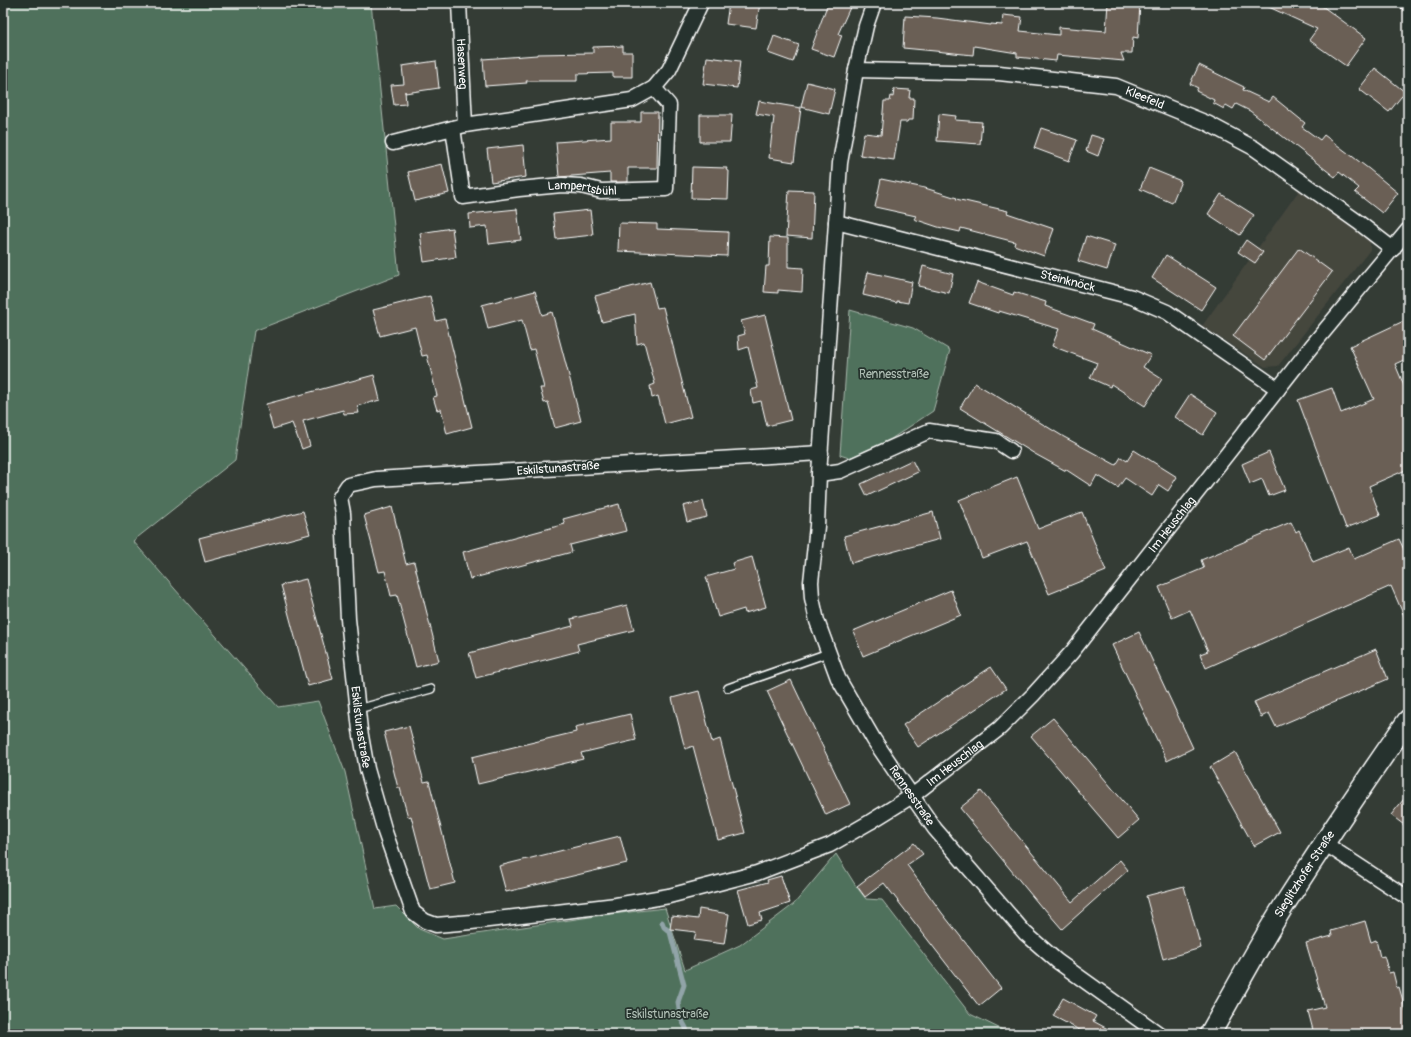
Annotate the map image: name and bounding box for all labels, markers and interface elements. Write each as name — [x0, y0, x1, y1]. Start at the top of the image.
street label: Hasenweg — [453, 38, 470, 90]
street label: Kleefeld — [1123, 84, 1167, 113]
street label: Lampertsbühl — [547, 178, 617, 199]
street label: Steinknöck — [1039, 267, 1097, 295]
park label: Rennesstraße — [859, 367, 929, 382]
street label: Eskilstunastraße — [516, 458, 600, 479]
street label: Im Heuschlag — [1146, 494, 1199, 556]
street label: Eskilstunastraße — [347, 685, 374, 769]
street label: Im Heuschlag — [924, 737, 986, 790]
street label: Rennesstraße — [885, 763, 938, 829]
street label: Sieglitzhofer Straße — [1271, 828, 1338, 920]
park label: Eskilstunastraße — [626, 1007, 708, 1022]

